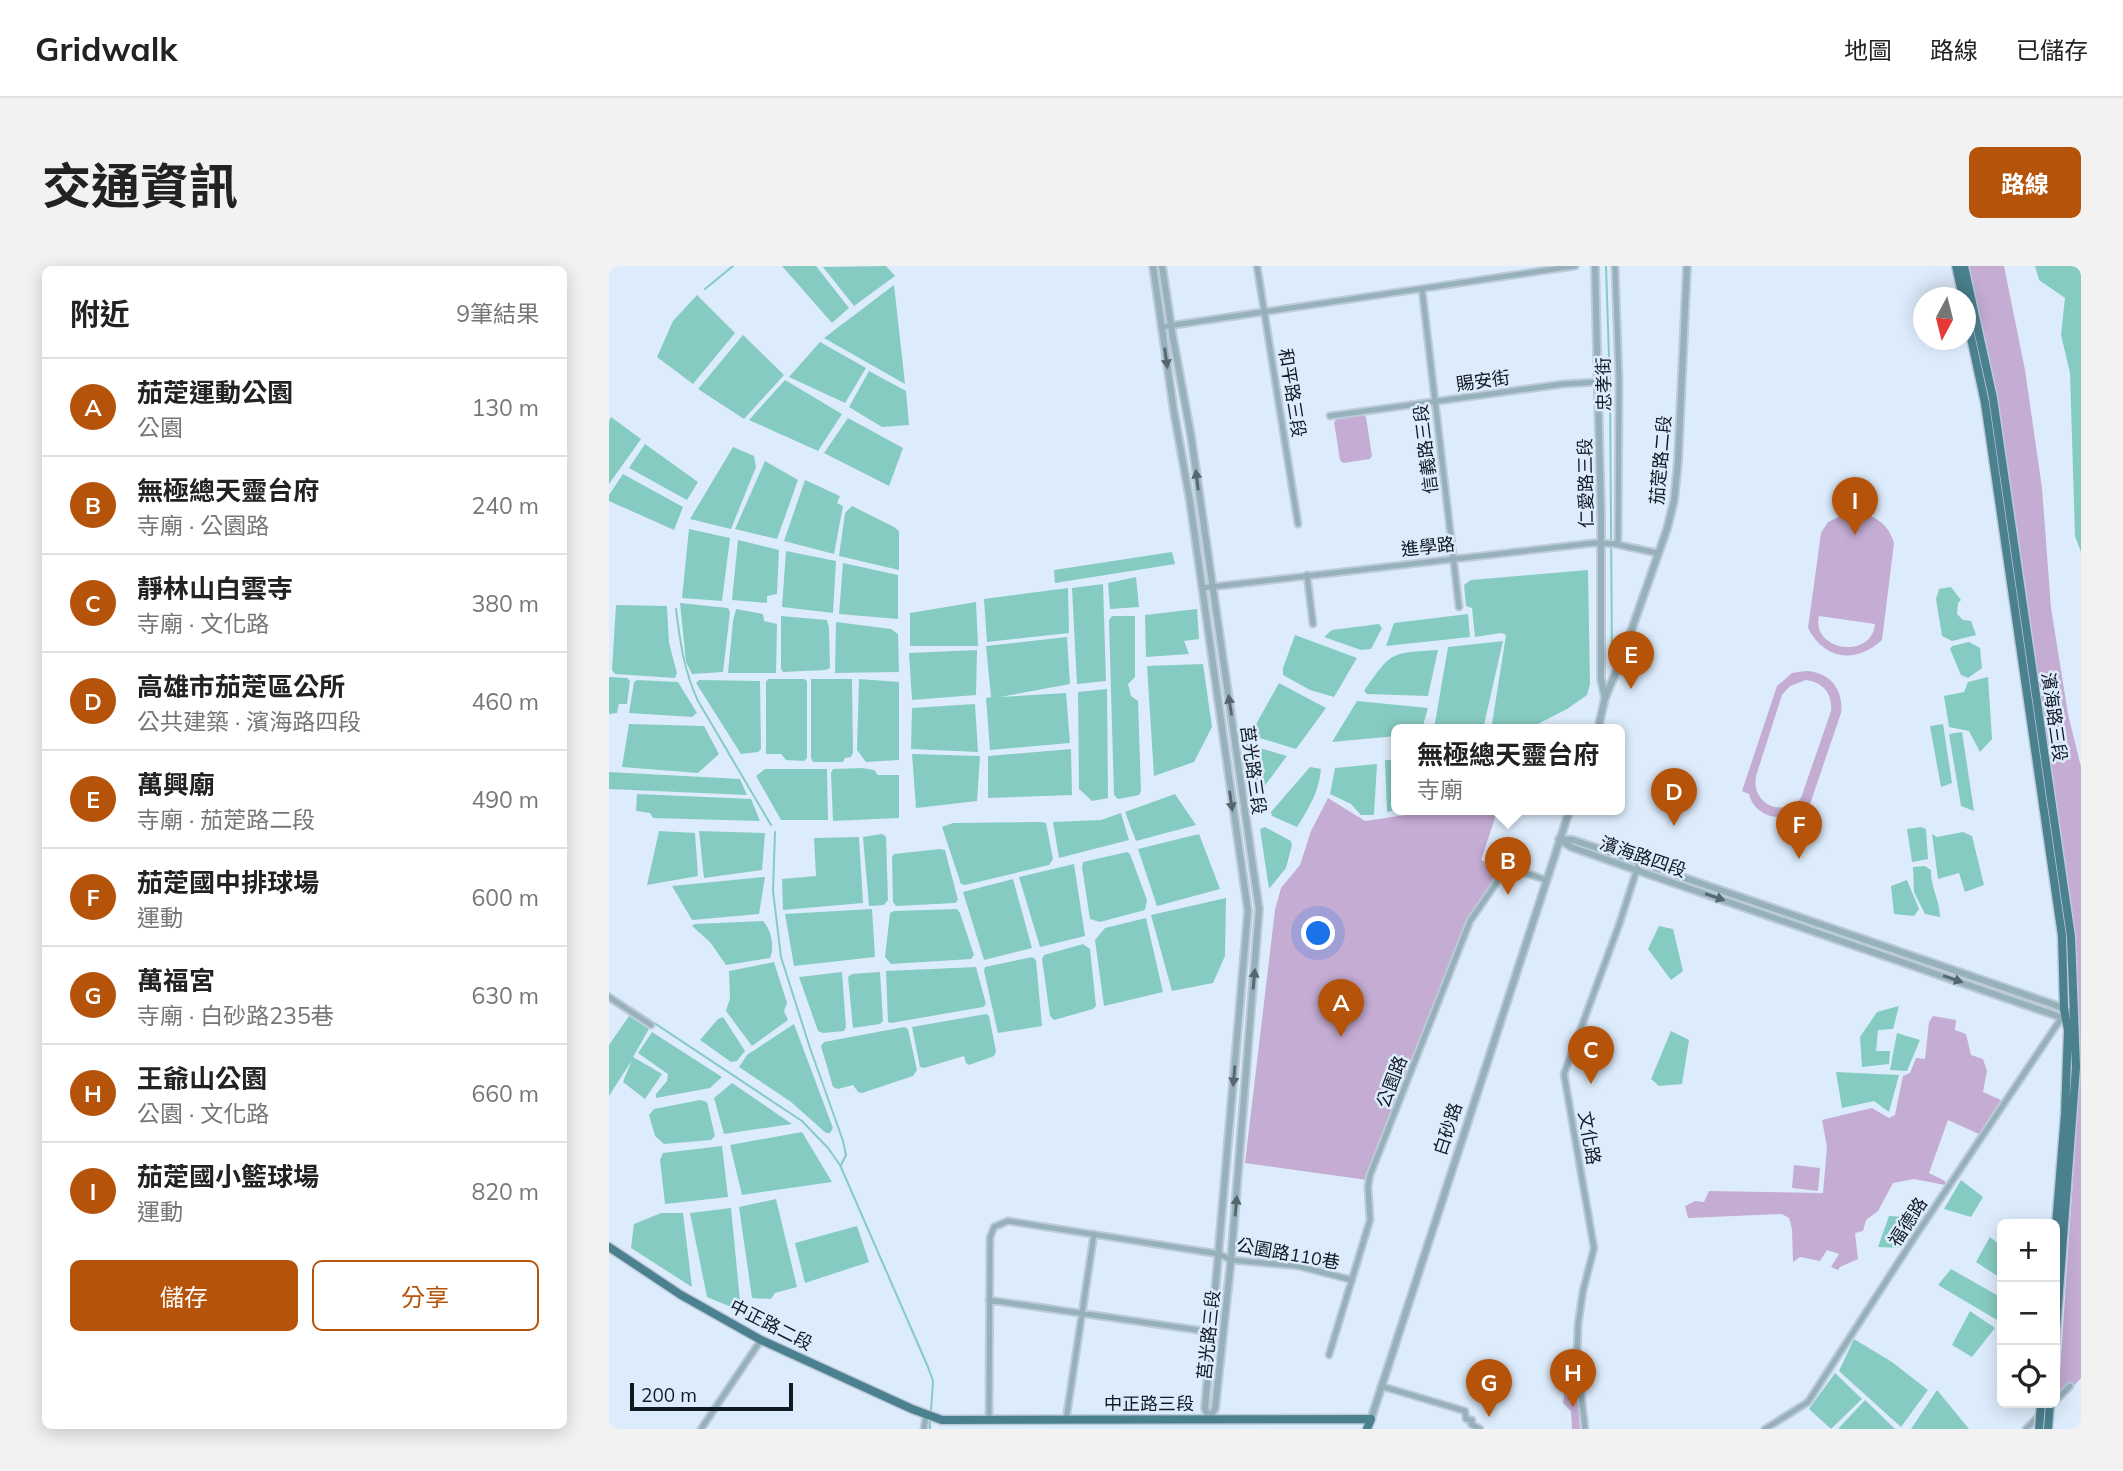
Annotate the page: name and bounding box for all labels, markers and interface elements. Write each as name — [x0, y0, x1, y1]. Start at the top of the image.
text: Gridwalk — [35, 28, 178, 69]
text: 地圖 — [1844, 35, 1892, 65]
text: 路線 — [1930, 35, 1978, 65]
text: 已儲存 — [2016, 35, 2088, 65]
button: 路線 — [1969, 147, 2081, 218]
text: 交通資訊 — [42, 155, 238, 216]
north arrow — [1913, 287, 1976, 350]
text: 附近 — [70, 295, 130, 333]
text: 9筆結果 — [456, 299, 539, 328]
one-way arrow — [1161, 347, 1172, 369]
street label: 和平路三段 — [1274, 347, 1311, 439]
street label: 忠孝街 — [1592, 357, 1615, 411]
street label: 賜安街 — [1455, 365, 1511, 396]
text: 茄萣運動公園 — [137, 376, 293, 409]
text: A — [84, 393, 102, 422]
text: 130 m — [471, 393, 539, 422]
street label: 信義路三段 — [1409, 403, 1442, 495]
text: 公園 — [137, 413, 183, 442]
street label: 茄萣路二段 — [1645, 414, 1676, 506]
street label: 仁愛路三段 — [1573, 438, 1598, 528]
one-way arrow — [1192, 469, 1203, 491]
text: 無極總天靈台府 — [137, 474, 319, 507]
pin: I — [1832, 477, 1878, 535]
text: B — [85, 491, 101, 520]
text: 240 m — [471, 491, 539, 520]
text: 寺廟 · 公園路 — [137, 511, 269, 540]
street label: 進學路 — [1400, 532, 1456, 561]
text: 靜林山白雲寺 — [137, 572, 293, 605]
text: C — [85, 589, 101, 618]
text: 380 m — [471, 589, 539, 618]
text: 寺廟 · 文化路 — [137, 609, 269, 638]
pin: E — [1608, 631, 1654, 689]
text: 高雄市茄萣區公所 — [137, 670, 345, 703]
street label: 濱海路三段 — [2037, 671, 2072, 763]
text: D — [84, 687, 102, 716]
text: 460 m — [471, 687, 539, 716]
one-way arrow — [1224, 694, 1235, 716]
text: 公共建築 · 濱海路四段 — [137, 707, 361, 736]
street label: 莒光路三段 — [1236, 724, 1271, 816]
popup — [1391, 724, 1625, 815]
text: 無極總天靈台府 — [1417, 738, 1599, 771]
text: 萬興廟 — [137, 768, 215, 801]
pin: D — [1651, 768, 1697, 826]
text: 寺廟 — [1417, 775, 1463, 804]
text: E — [86, 785, 100, 814]
text: 490 m — [471, 785, 539, 814]
one-way arrow — [1226, 790, 1237, 812]
pin: F — [1776, 801, 1822, 859]
text: 寺廟 · 茄萣路二段 — [137, 805, 315, 834]
street label: 濱海路四段 — [1597, 831, 1689, 882]
pin: B — [1485, 837, 1531, 895]
text: 茄萣國中排球場 — [137, 866, 319, 899]
text: F — [86, 883, 100, 912]
text: 600 m — [471, 883, 539, 912]
one-way arrow — [1704, 892, 1725, 903]
text: 運動 — [137, 903, 183, 932]
your location — [1301, 916, 1335, 950]
text: 萬福宮 — [137, 964, 215, 997]
one-way arrow — [1249, 968, 1260, 990]
one-way arrow — [1943, 974, 1964, 985]
pin: A — [1318, 979, 1364, 1037]
text: G — [84, 981, 102, 1010]
text: 630 m — [471, 981, 539, 1010]
text: 寺廟 · 白砂路235巷 — [137, 1001, 334, 1030]
pin: C — [1568, 1026, 1614, 1084]
street label: 公園路 — [1371, 1052, 1412, 1111]
text: 王爺山公園 — [137, 1062, 267, 1095]
one-way arrow — [1228, 1065, 1239, 1087]
text: H — [84, 1079, 102, 1108]
text: 660 m — [471, 1079, 539, 1108]
text: 公園 · 文化路 — [137, 1099, 269, 1128]
street label: 白砂路 — [1428, 1100, 1467, 1158]
street label: 文化路 — [1573, 1109, 1606, 1166]
text: 茄萣國小籃球場 — [137, 1160, 319, 1193]
text: I — [90, 1177, 96, 1206]
text: 820 m — [471, 1177, 539, 1206]
street label: 福德路 — [1883, 1193, 1932, 1251]
one-way arrow — [1230, 1195, 1241, 1217]
text: 運動 — [137, 1197, 183, 1226]
map controls — [1997, 1219, 2060, 1408]
button: + — [1997, 1219, 2060, 1282]
street label: 公園路110巷 — [1235, 1233, 1341, 1274]
button: 儲存 — [70, 1260, 298, 1331]
button: 分享 — [312, 1260, 539, 1331]
button: − — [1997, 1282, 2060, 1345]
street label: 莒光路三段 — [1192, 1289, 1225, 1381]
street label: 中正路二段 — [726, 1294, 817, 1355]
button: locate — [1997, 1345, 2060, 1408]
pin: H — [1550, 1349, 1596, 1407]
pin: G — [1466, 1359, 1512, 1417]
scale bar — [630, 1380, 793, 1412]
text: 200 m — [641, 1383, 697, 1407]
street label: 中正路三段 — [1104, 1392, 1194, 1415]

